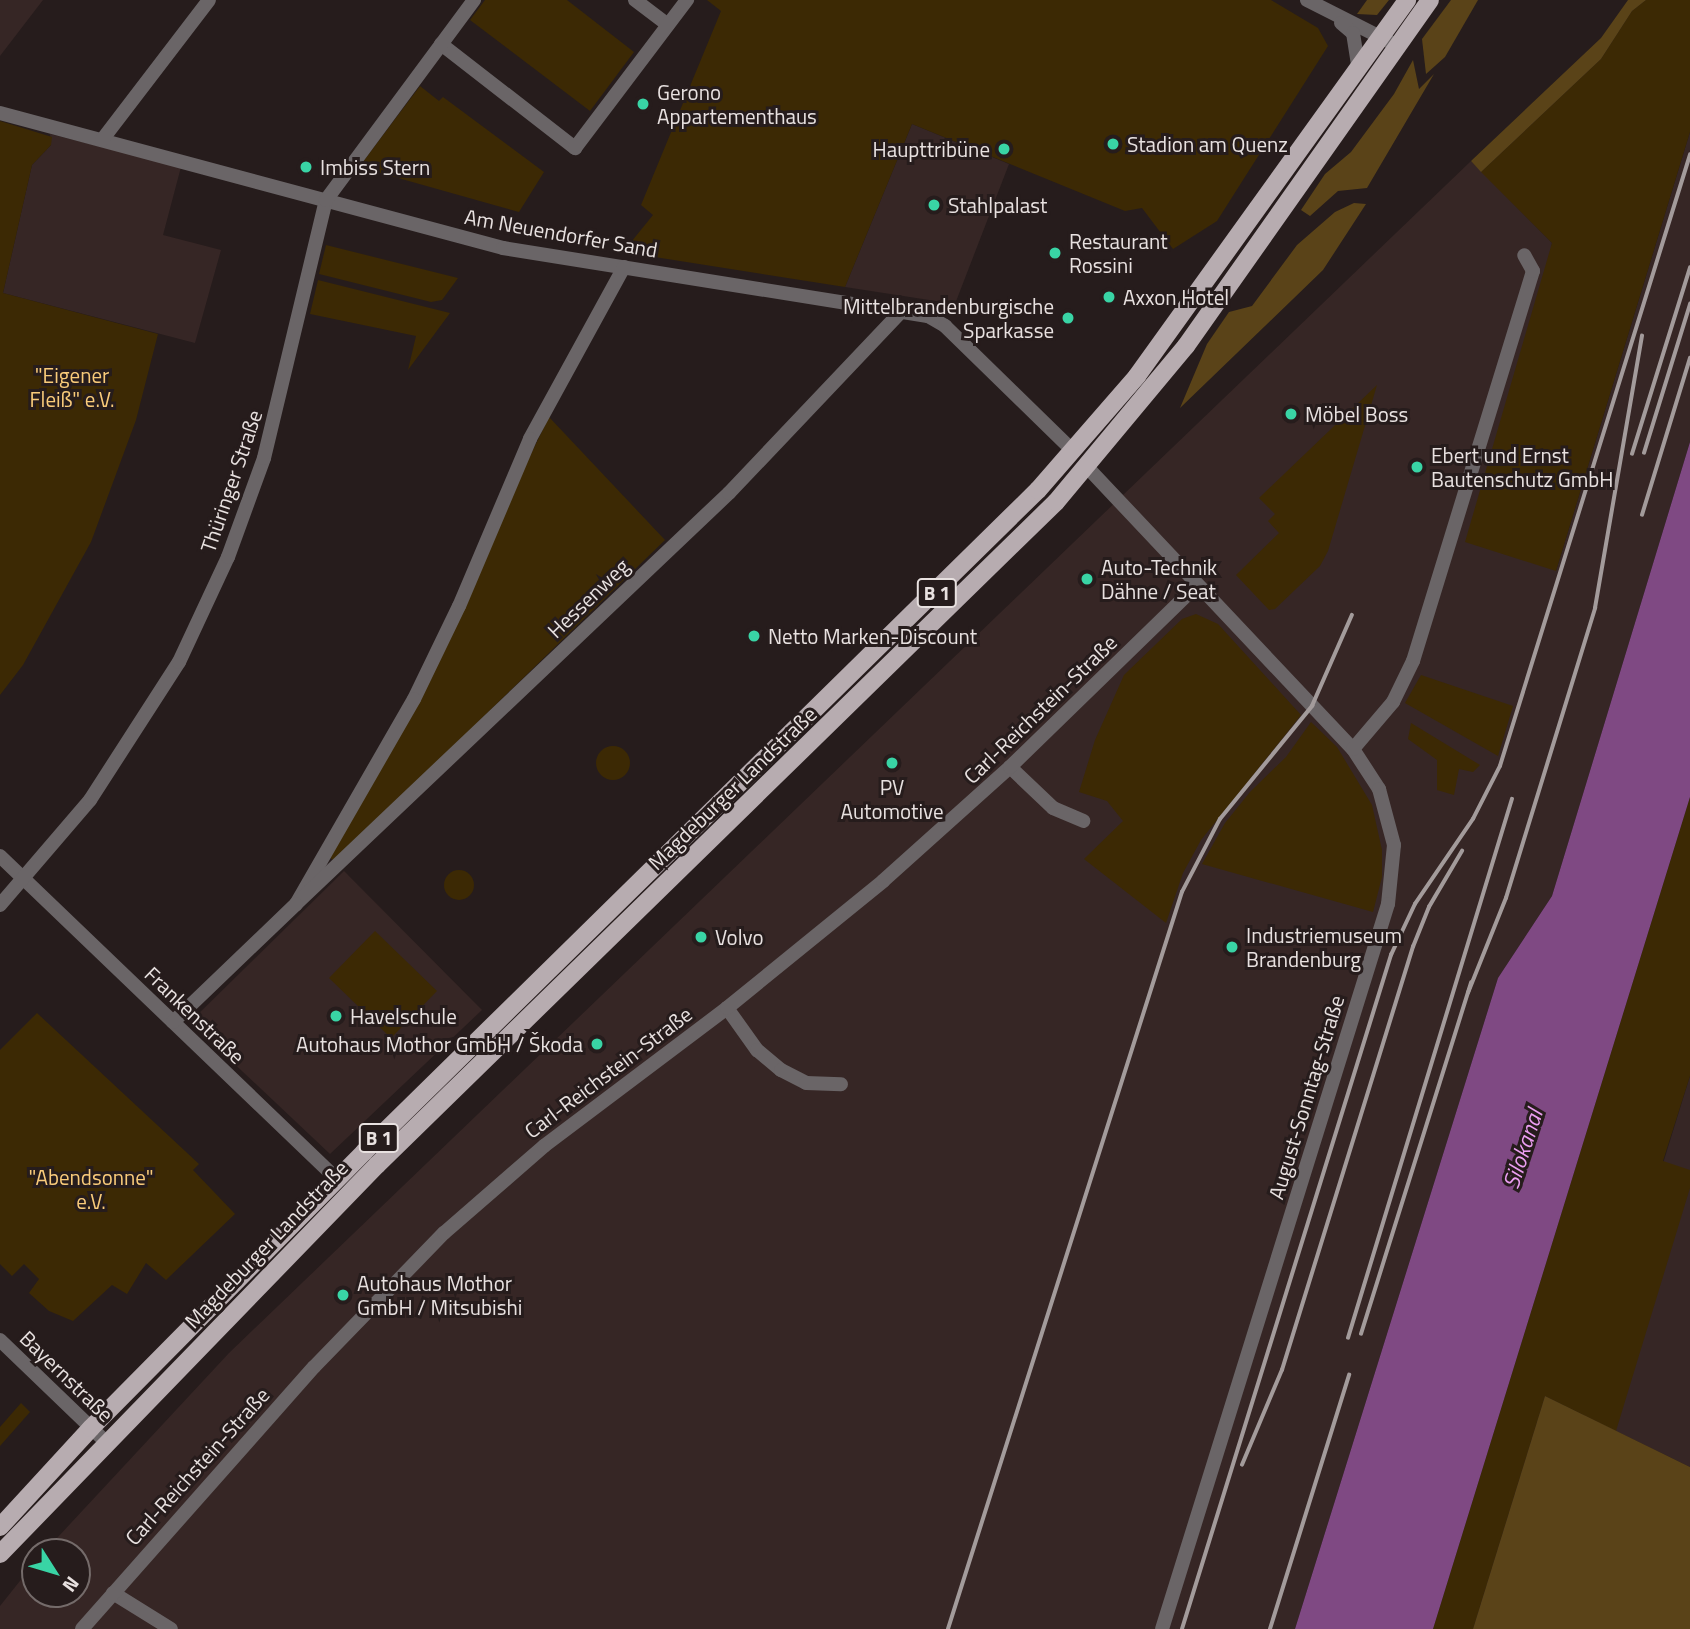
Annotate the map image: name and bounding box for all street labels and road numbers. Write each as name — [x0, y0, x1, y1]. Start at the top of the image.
street label: Am Neuendorfer Sand — [463, 204, 659, 262]
street label: Thüringer Straße — [195, 406, 267, 556]
street label: Hessenweg — [542, 553, 634, 643]
road number: B 1 — [916, 578, 958, 608]
street label: Carl-Reichstein-Straße — [958, 629, 1122, 789]
street label: Magdeburger Landstraße — [643, 701, 821, 875]
street label: Frankenstraße — [140, 961, 250, 1069]
street label: August-Sonntag-Straße — [1263, 992, 1349, 1202]
street label: Carl-Reichstein-Straße — [519, 1001, 697, 1143]
road number: B 1 — [358, 1122, 400, 1154]
street label: Magdeburger Landstraße — [179, 1155, 353, 1333]
street label: Bayernstraße — [15, 1325, 119, 1427]
street label: Carl-Reichstein-Straße — [120, 1382, 274, 1550]

